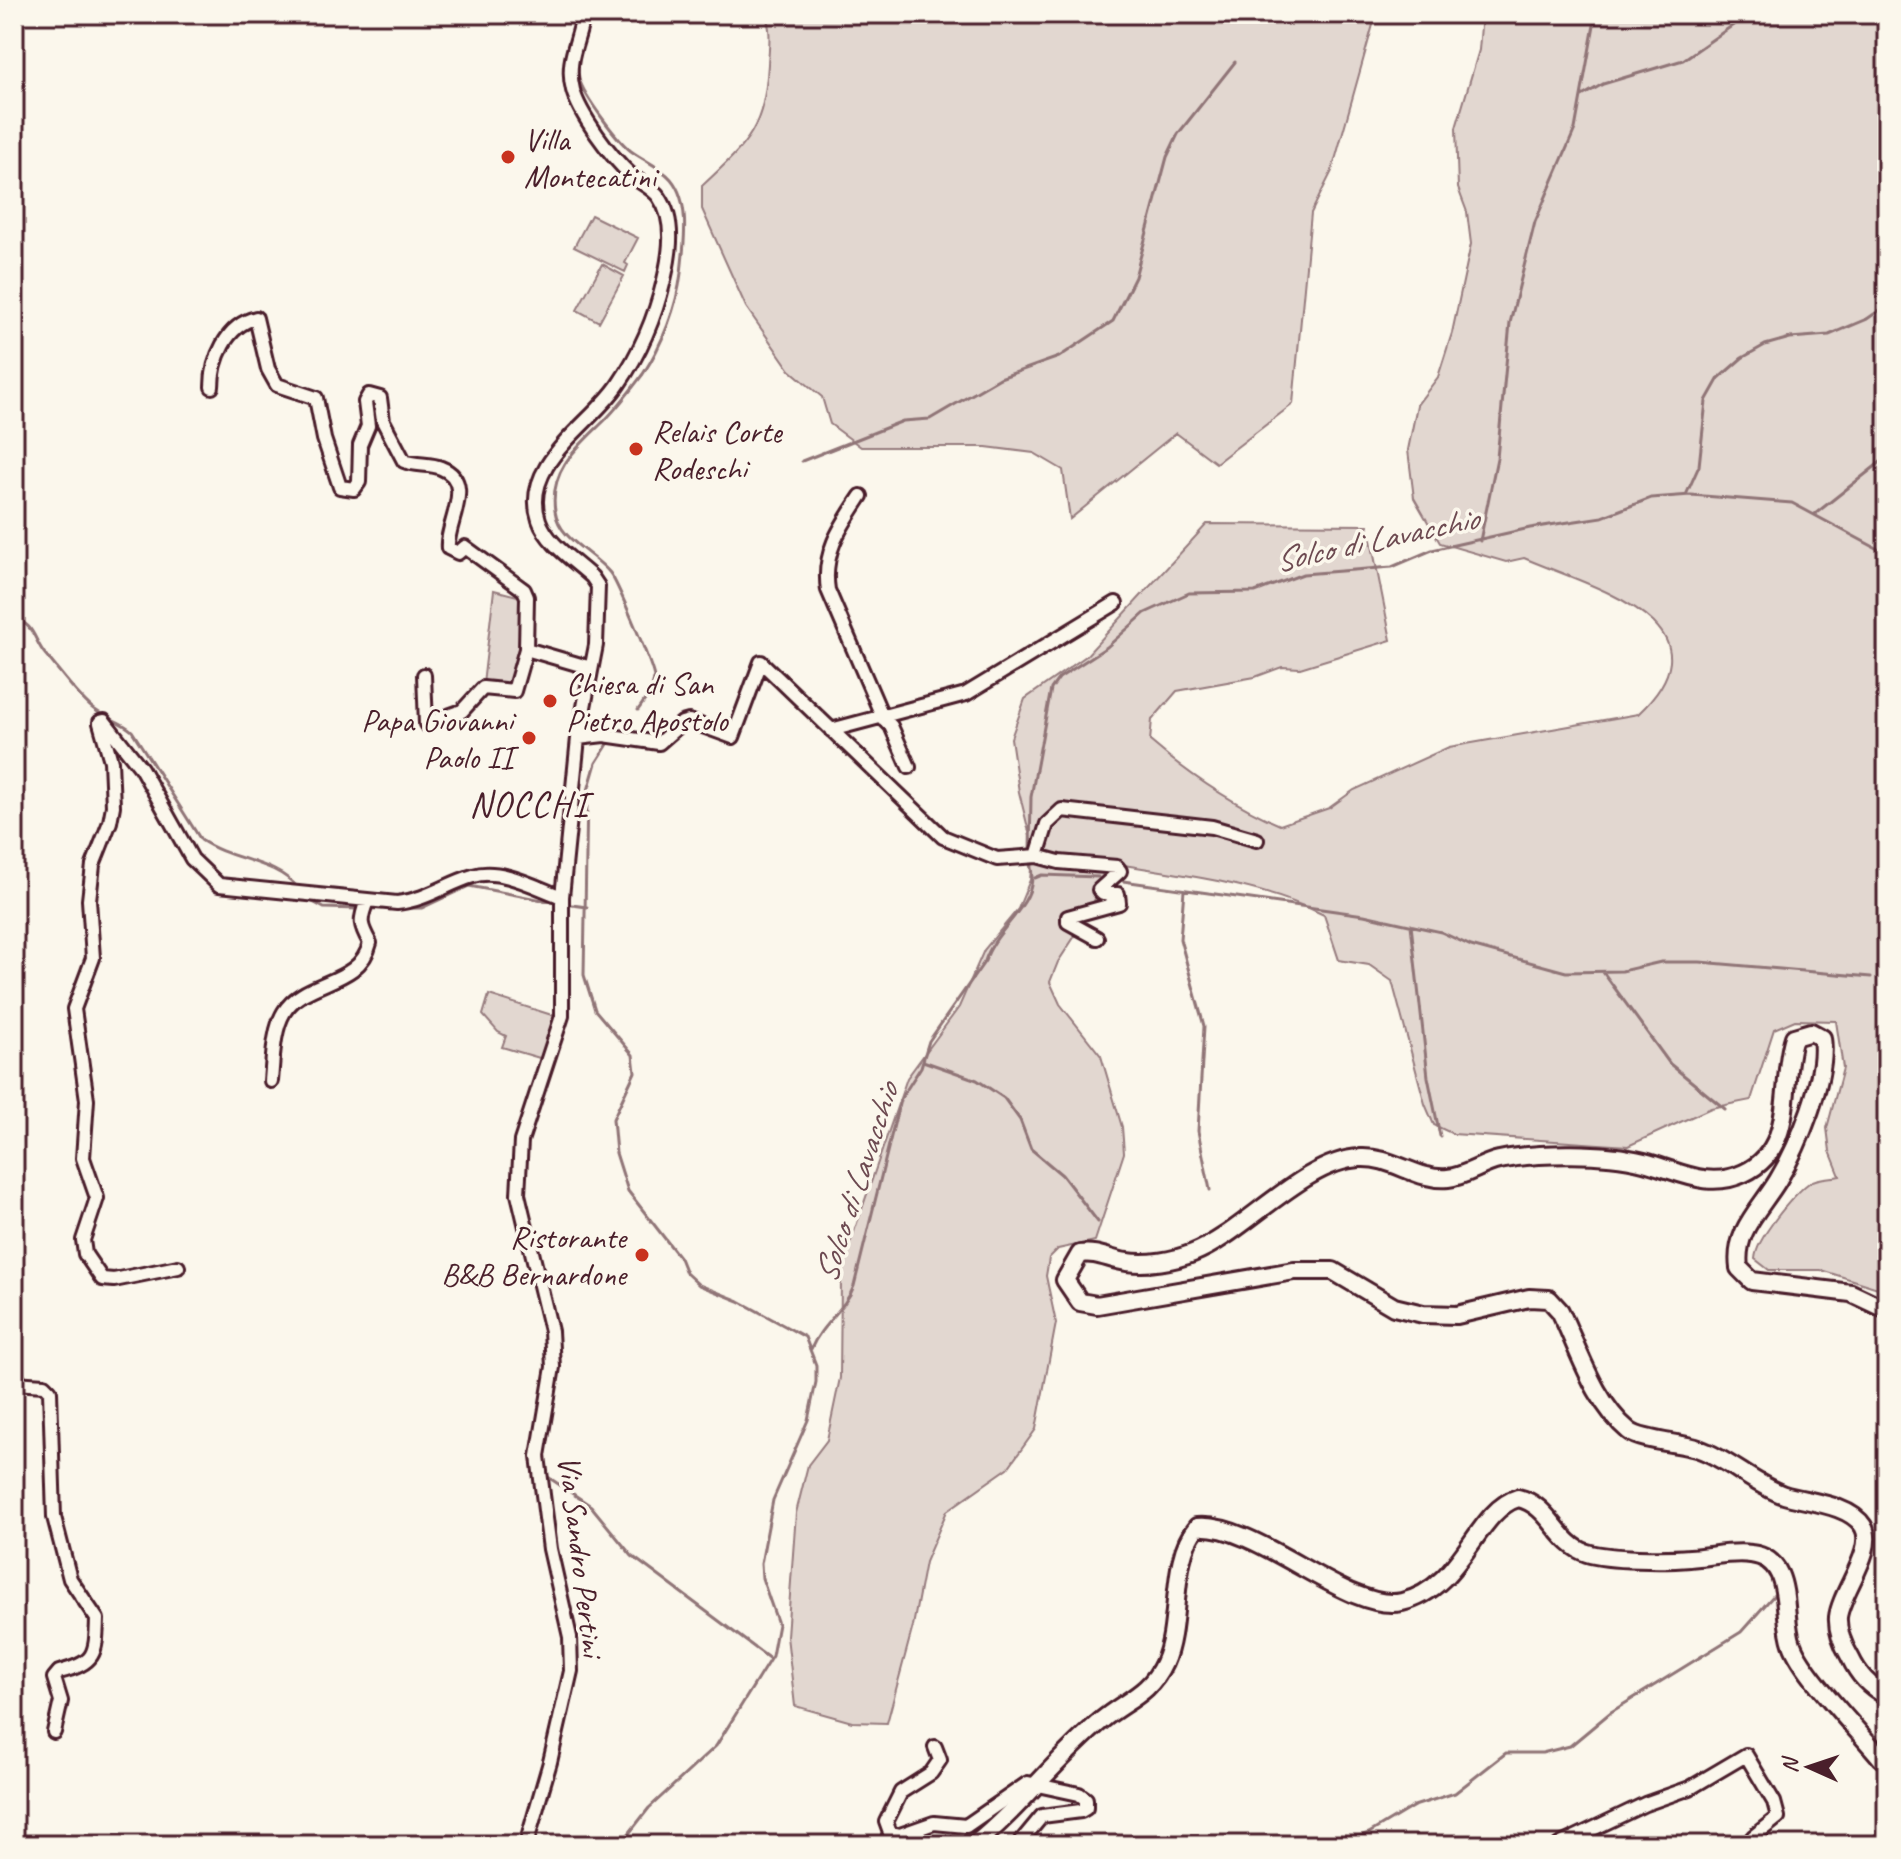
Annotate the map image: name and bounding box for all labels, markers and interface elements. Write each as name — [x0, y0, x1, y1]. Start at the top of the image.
place label: Villa Montecatini — [524, 119, 660, 197]
marker: Villa Montecatini — [499, 148, 517, 166]
place label: Relais Corte Rodeschi — [652, 411, 784, 489]
marker: Relais Corte Rodeschi — [627, 440, 645, 458]
water label: Solco di Lavacchio — [1271, 495, 1486, 581]
place label: Chiesa di San Pietro Apostolo — [566, 663, 729, 741]
marker: Chiesa di San Pietro Apostolo — [541, 692, 559, 710]
place label: Papa Giovanni Paolo II — [361, 700, 519, 778]
marker: Papa Giovanni Paolo II — [520, 729, 538, 747]
district label: NOCCHI — [469, 781, 594, 827]
water label: Solco di Lavacchio — [804, 1073, 910, 1288]
place label: Ristorante B&B Bernardone — [441, 1217, 629, 1295]
marker: Ristorante B&B Bernardone — [633, 1246, 651, 1264]
street label: Via Sandro Pertini — [548, 1453, 614, 1663]
north arrow — [1769, 1727, 1849, 1807]
text: N — [1776, 1755, 1805, 1774]

